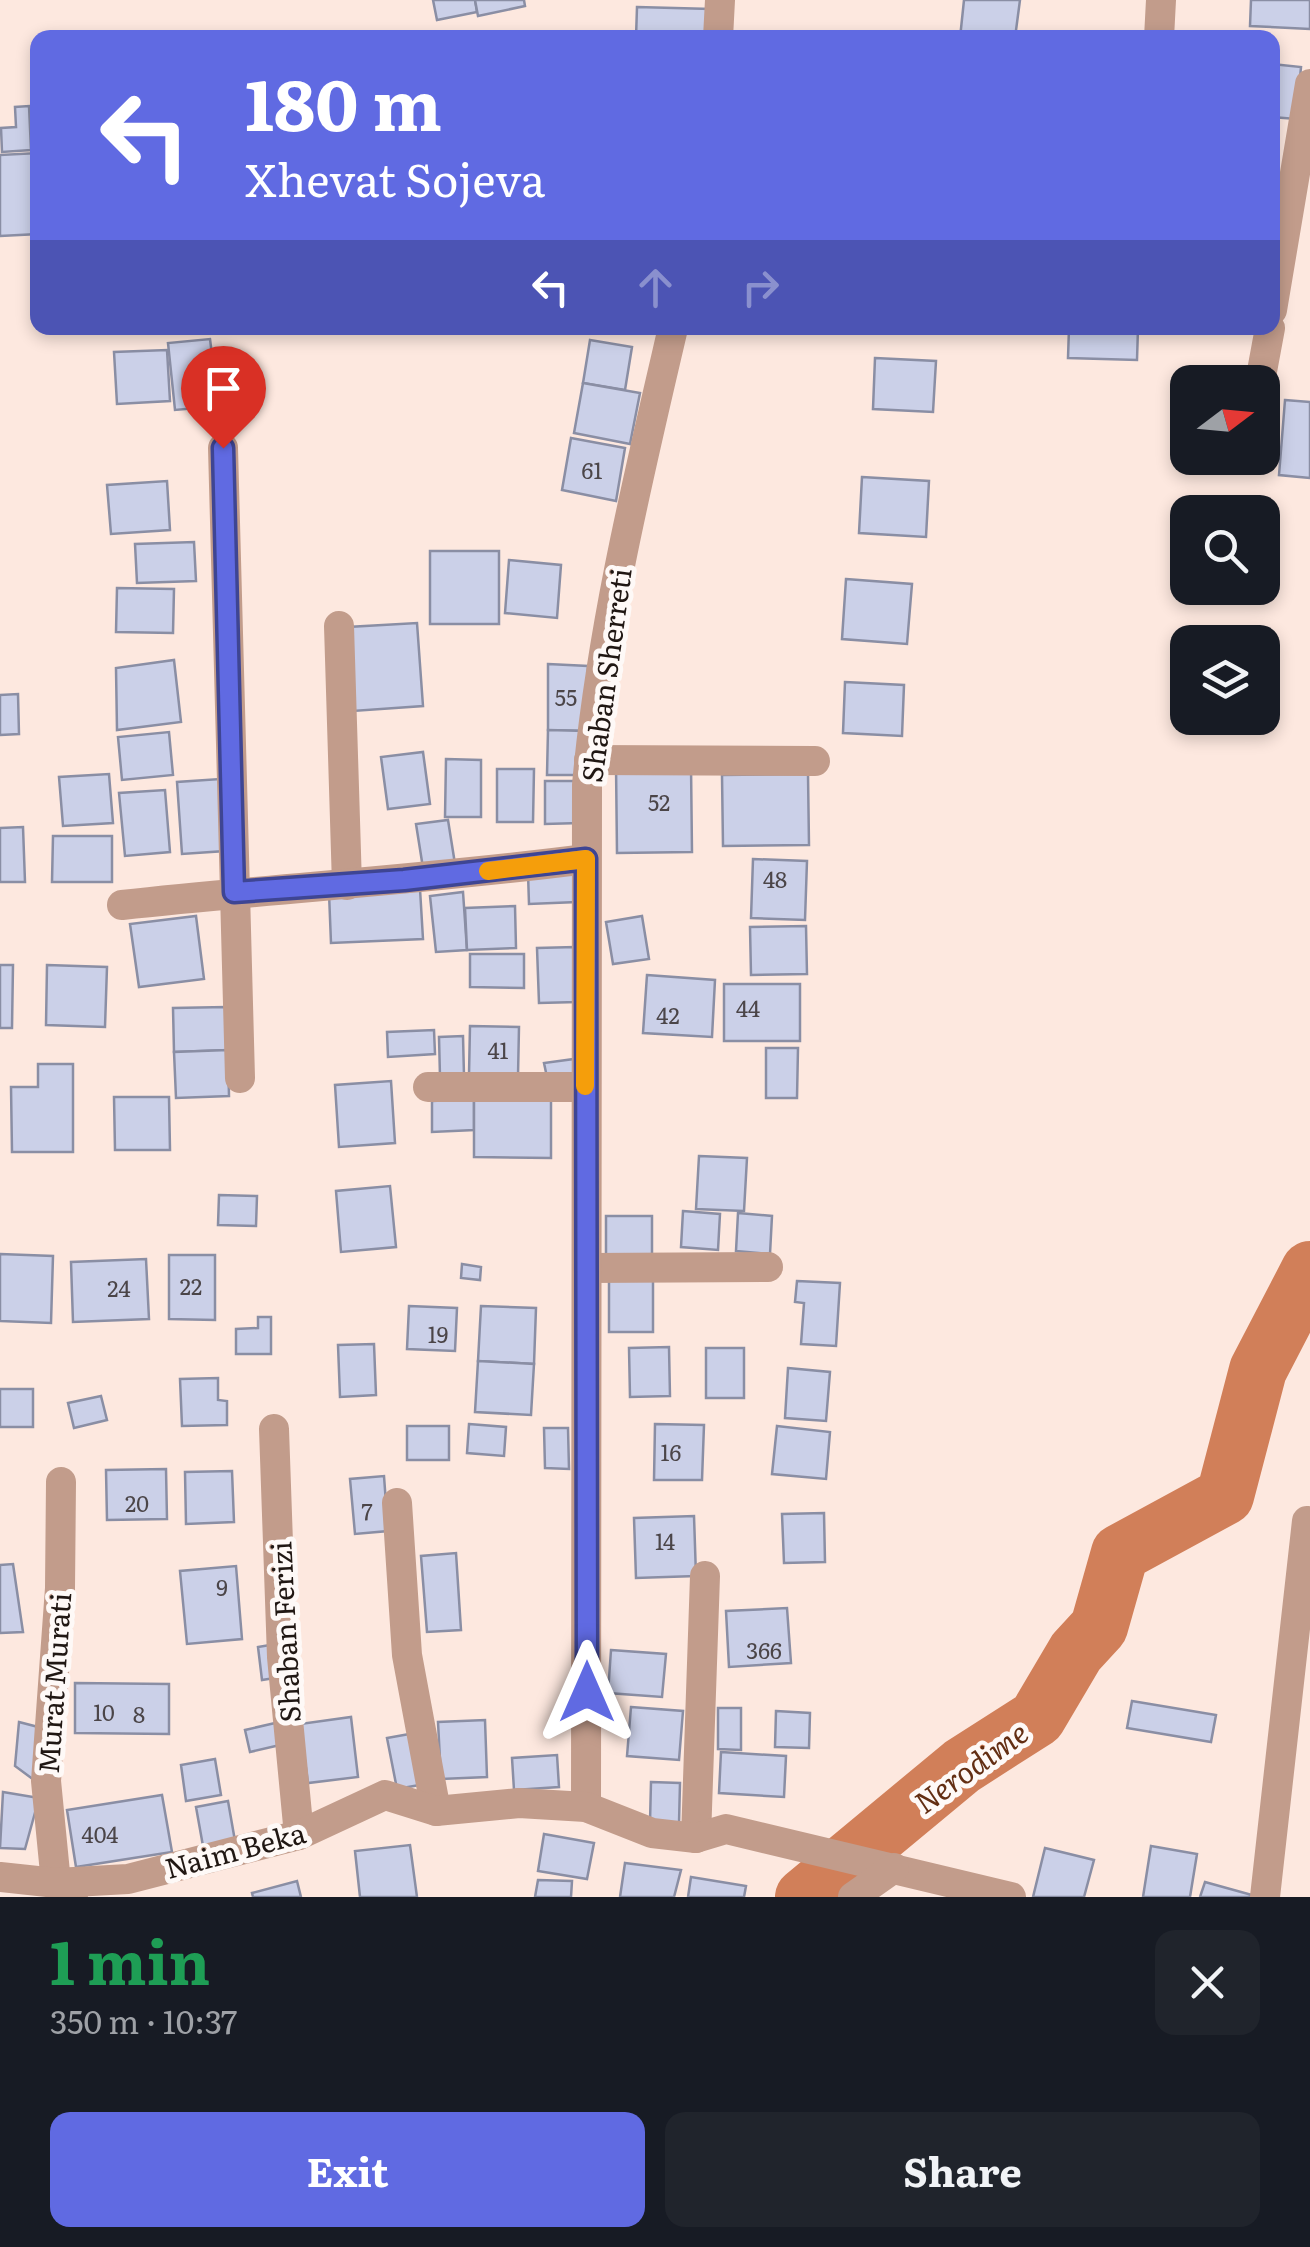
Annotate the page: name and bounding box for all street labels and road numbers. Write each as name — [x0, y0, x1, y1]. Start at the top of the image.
street label: Shaban Sherreti — [569, 565, 641, 785]
street label: Shaban Ferizi — [258, 1540, 310, 1724]
street label: Murat Murati — [26, 1591, 80, 1775]
street label: Naim Beka — [160, 1810, 310, 1888]

